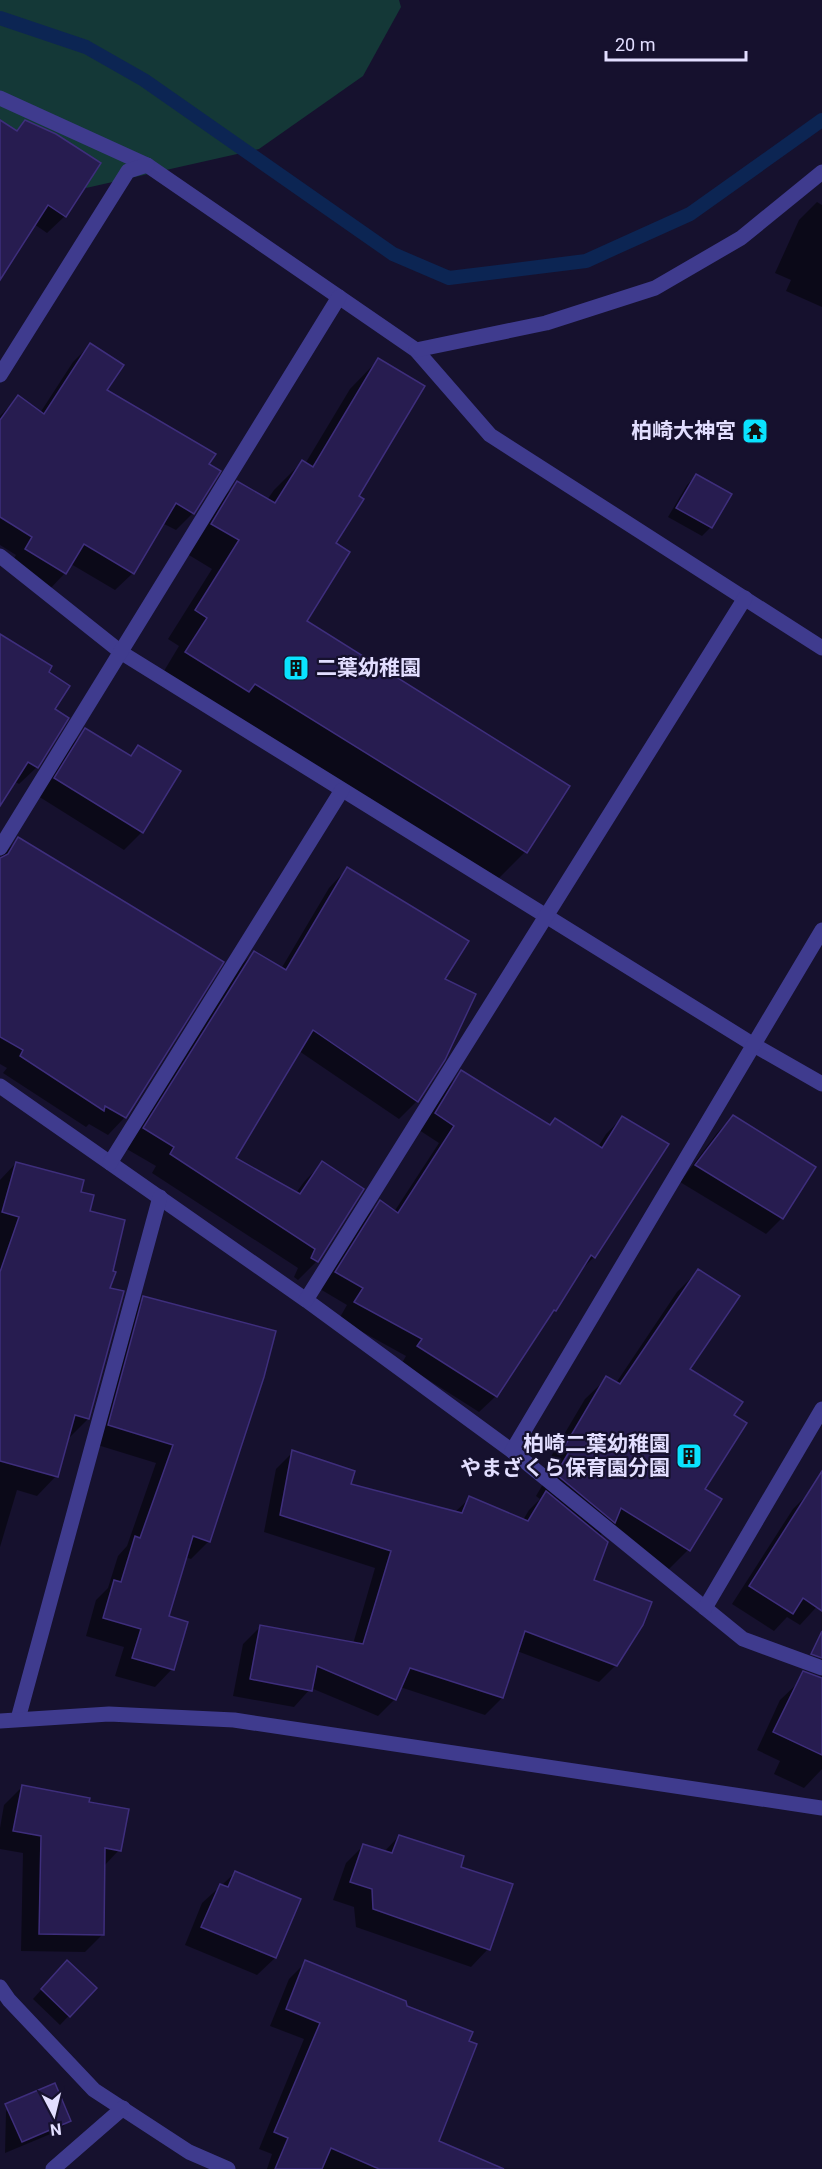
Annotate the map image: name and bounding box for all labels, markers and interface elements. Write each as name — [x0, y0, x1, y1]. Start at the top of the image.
scale bar — [606, 24, 746, 62]
text: 20 m — [615, 34, 655, 55]
temple icon: 柏崎大神宮 — [740, 416, 770, 446]
place label: 柏崎大神宮 — [631, 419, 736, 443]
building icon: 二葉幼稚園 — [281, 653, 311, 683]
place label: 二葉幼稚園 — [316, 656, 421, 680]
place label: 柏崎二葉幼稚園 やまざくら保育園分園 — [460, 1432, 670, 1480]
building icon: 柏崎二葉幼稚園 やまざくら保育園分園 — [674, 1441, 704, 1471]
north arrow — [24, 2085, 84, 2145]
text: N — [49, 2119, 63, 2140]

